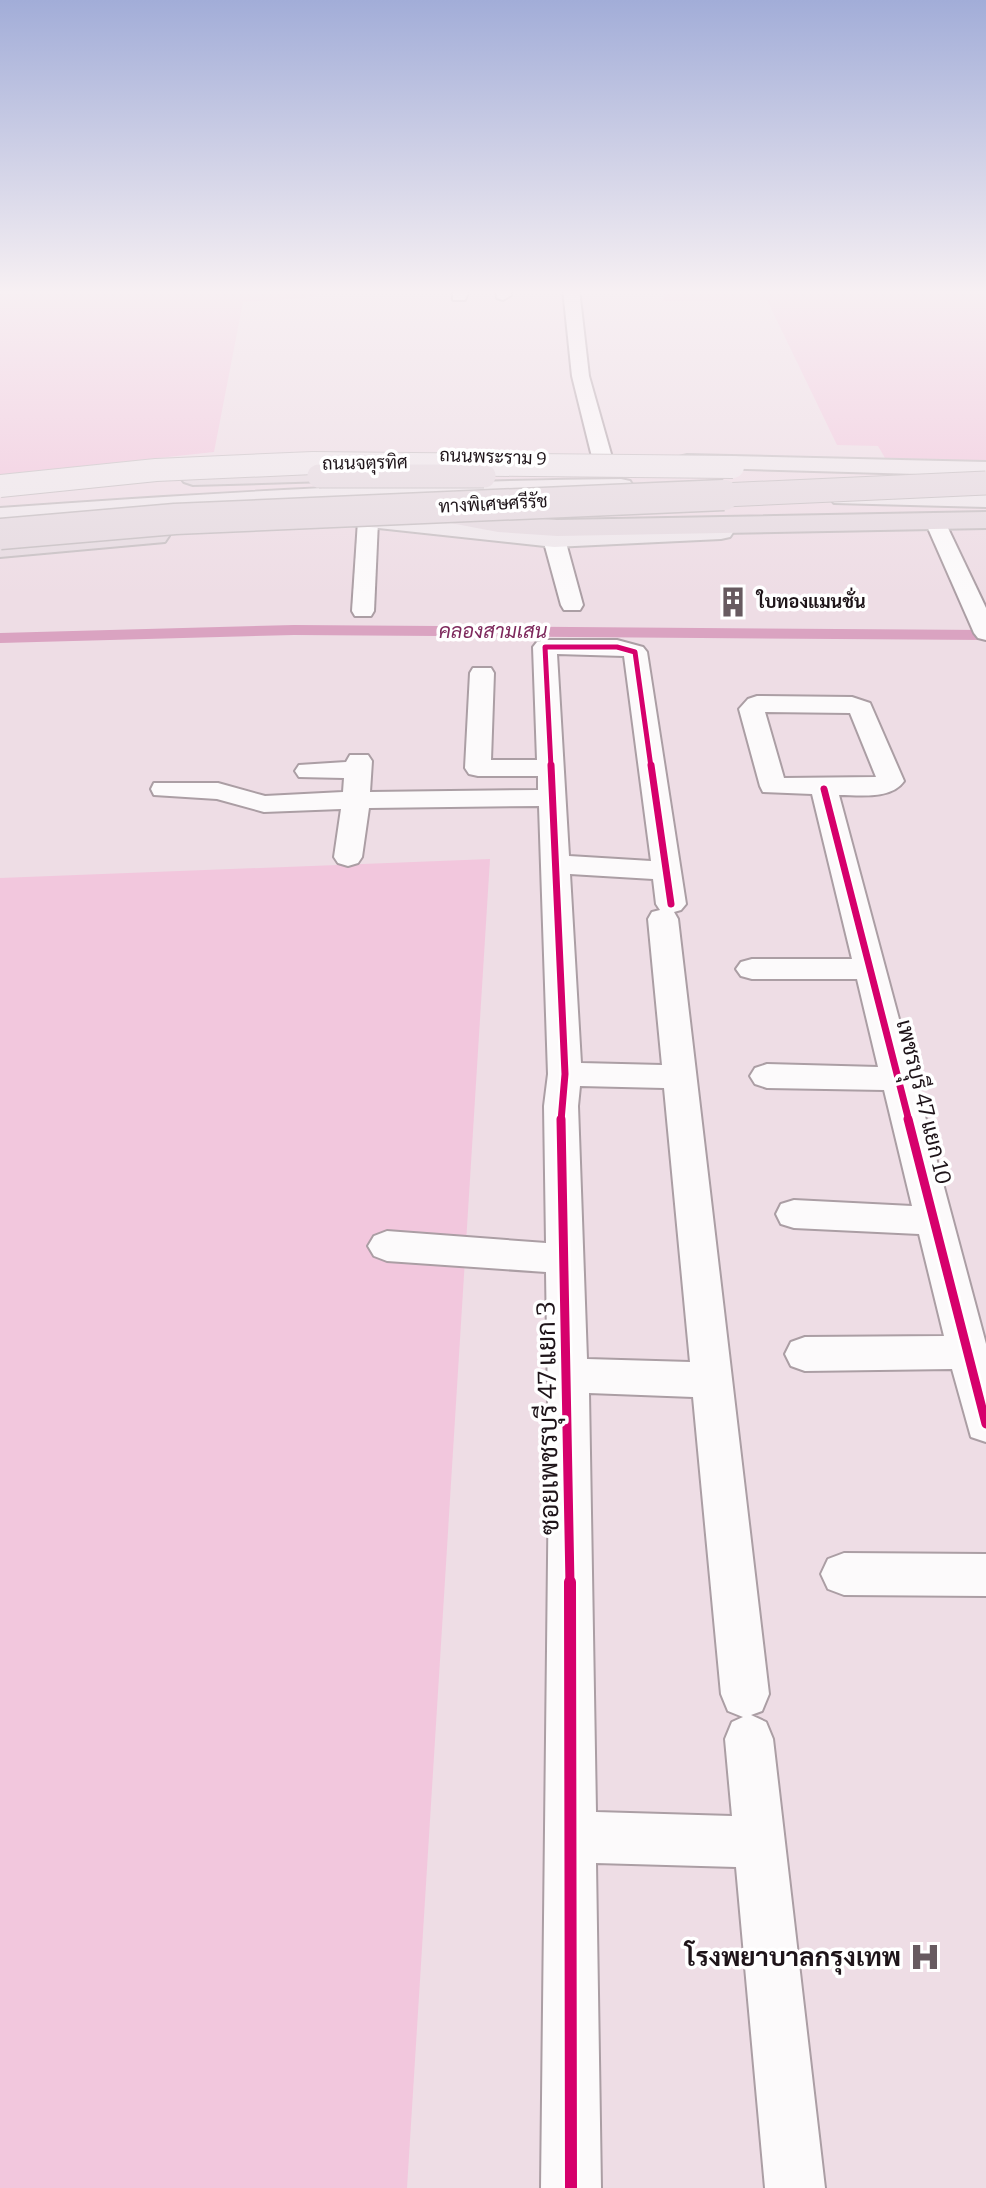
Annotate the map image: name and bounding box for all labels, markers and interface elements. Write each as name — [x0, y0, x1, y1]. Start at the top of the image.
street label: ถนนพระราม 9 — [439, 444, 547, 470]
street label: ถนนจตุรทิศ — [322, 451, 408, 476]
street label: ทางพิเศษศรีรัช — [438, 488, 548, 518]
building icon: ใบทองแมนชั่น — [716, 585, 750, 619]
place label: ใบทองแมนชั่น — [755, 587, 866, 613]
water label: คลองสามเสน — [439, 619, 548, 643]
street label: เพชรบุุรี 47 แยก 10 — [881, 1017, 958, 1190]
street label: ซอยเพชรบุรี 47 แยก 3 — [529, 1301, 568, 1535]
place label: โรงพยาบาลกรุงเทพ — [683, 1940, 901, 1975]
hospital icon: โรงพยาบาลกรุงเทพ — [908, 1940, 942, 1974]

